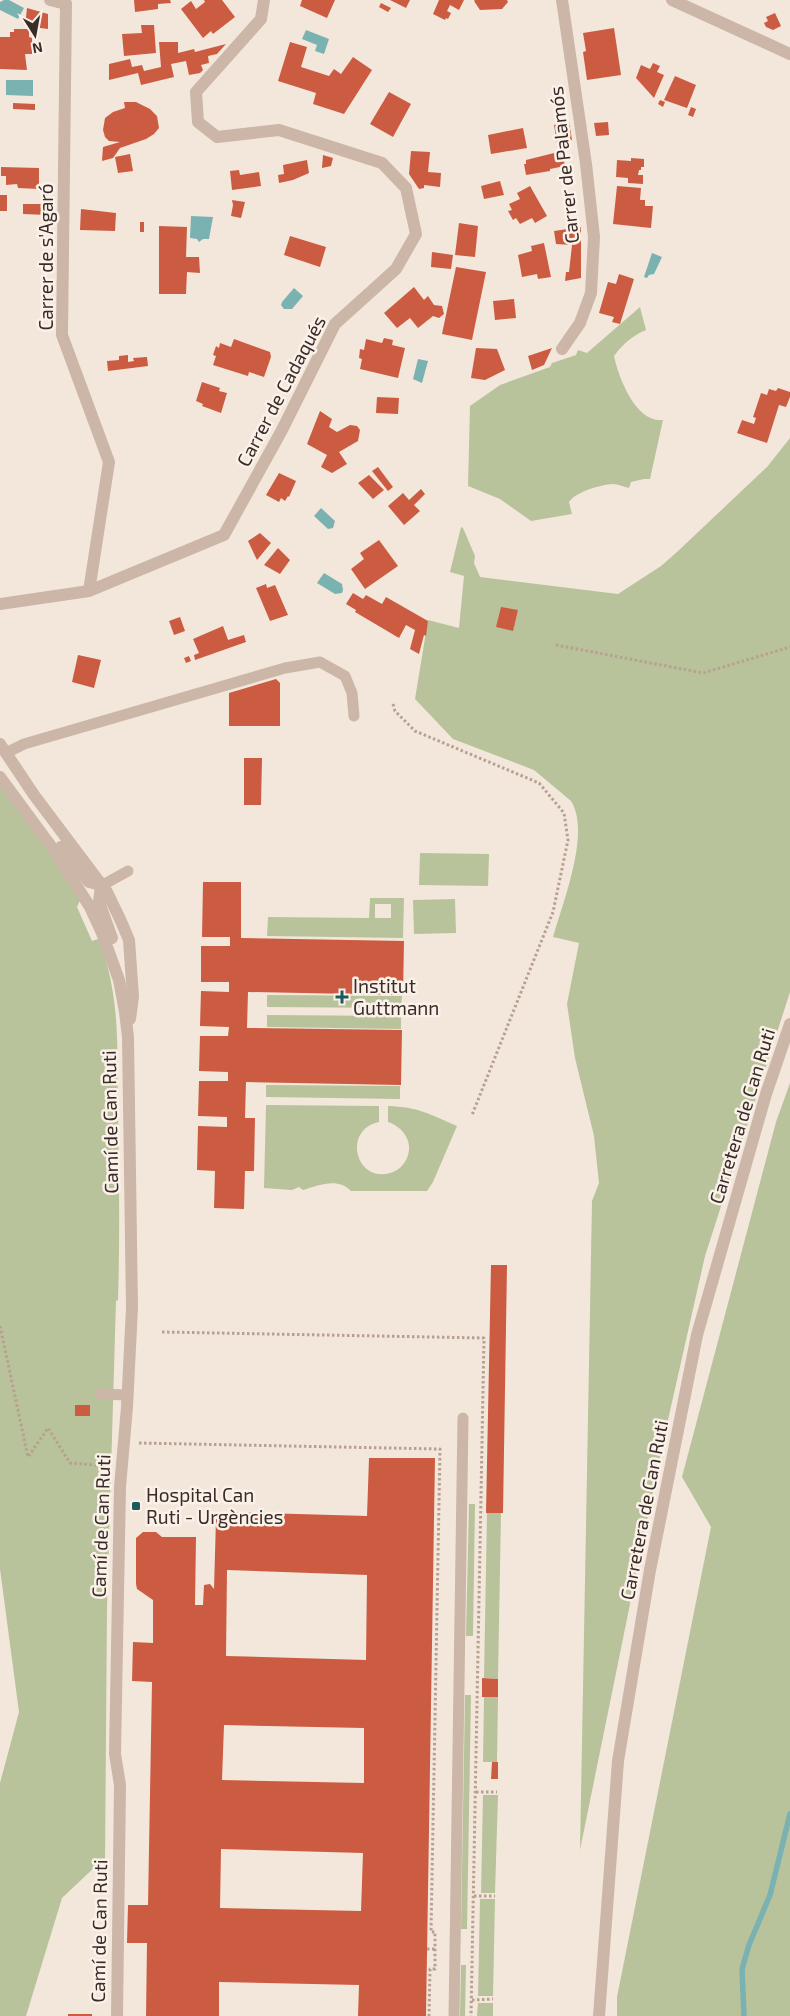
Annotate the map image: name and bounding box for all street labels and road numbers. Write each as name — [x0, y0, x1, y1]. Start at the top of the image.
street label: Carrer de Palamós — [544, 85, 583, 245]
street label: Carrer de s'Agaró — [34, 183, 57, 331]
street label: Carrer de Cadaqués — [231, 311, 330, 470]
street label: Carretera de Can Ruti — [704, 1025, 779, 1207]
street label: Camí de Can Ruti — [97, 1050, 122, 1194]
street label: Carretera de Can Ruti — [615, 1418, 672, 1602]
street label: Camí de Can Ruti — [87, 1454, 114, 1598]
street label: Camí de Can Ruti — [86, 1859, 111, 2003]

